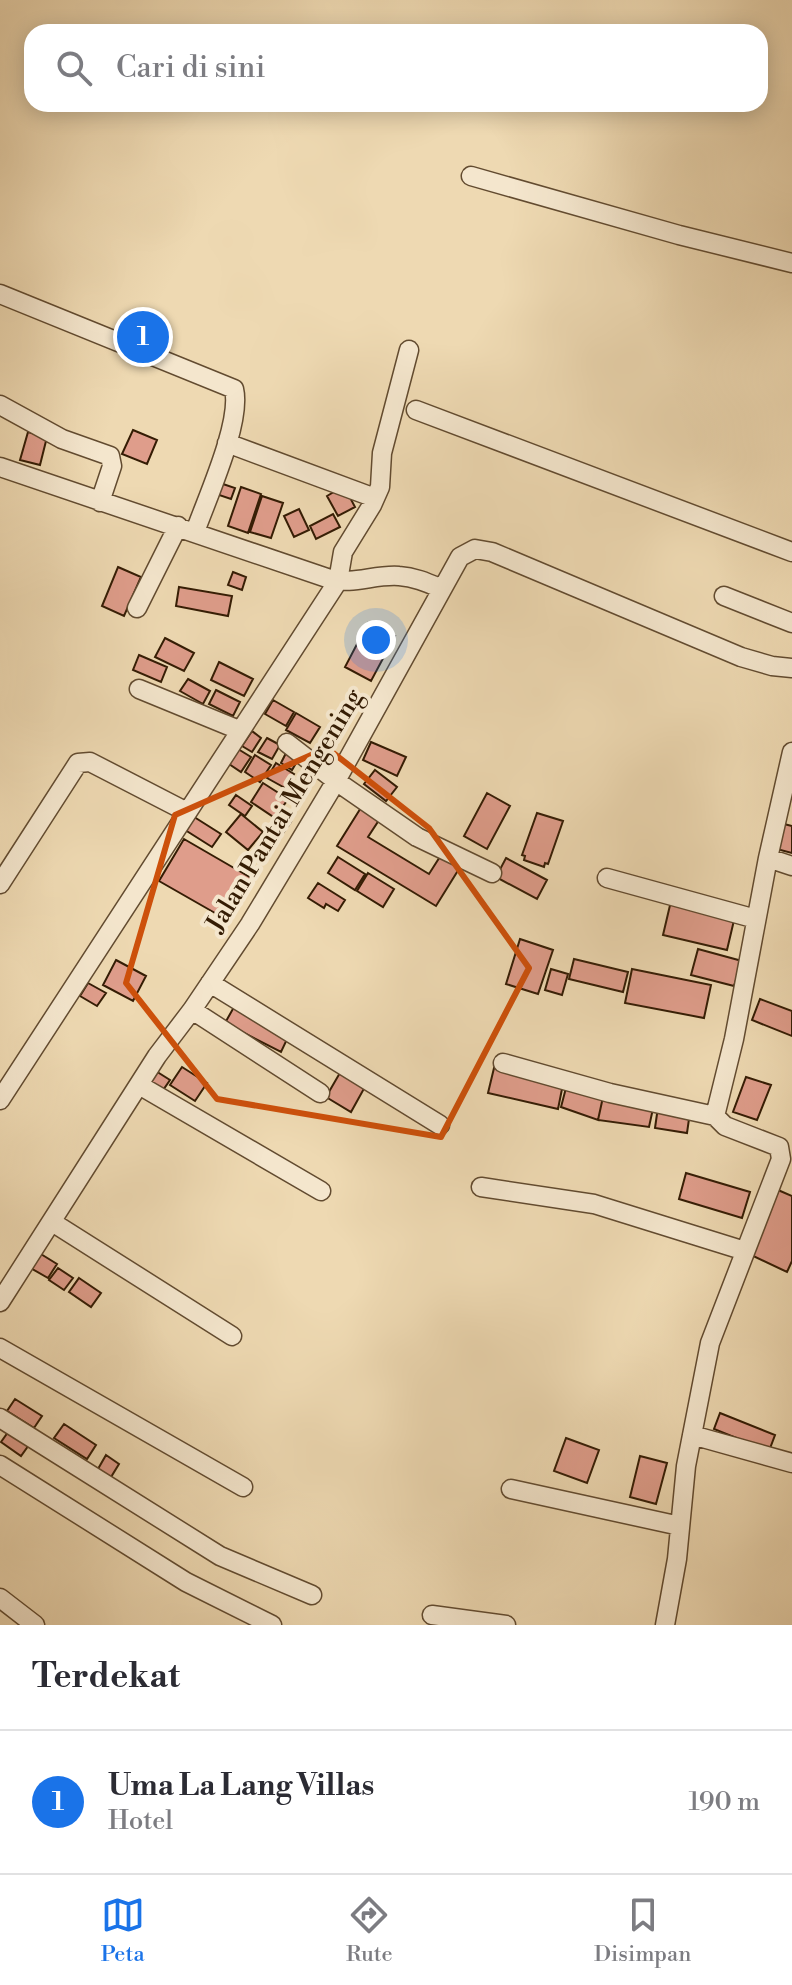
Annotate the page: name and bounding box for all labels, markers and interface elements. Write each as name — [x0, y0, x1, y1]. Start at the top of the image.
search box — [24, 24, 768, 112]
icon: search — [52, 46, 96, 90]
text: Cari di sini — [116, 49, 265, 87]
pin: 1 — [117, 307, 169, 367]
your location — [356, 620, 396, 660]
street label: Jalan Pantai Mengening — [199, 682, 371, 939]
text: Terdekat — [32, 1656, 180, 1698]
text: Uma La Lang Villas — [108, 1767, 374, 1805]
text: 1 — [52, 1786, 64, 1818]
text: 190 m — [689, 1786, 760, 1818]
text: Hotel — [108, 1805, 173, 1837]
tab: Peta — [101, 1893, 145, 1968]
tab: Rute — [346, 1893, 393, 1968]
tab: Disimpan — [594, 1893, 691, 1968]

